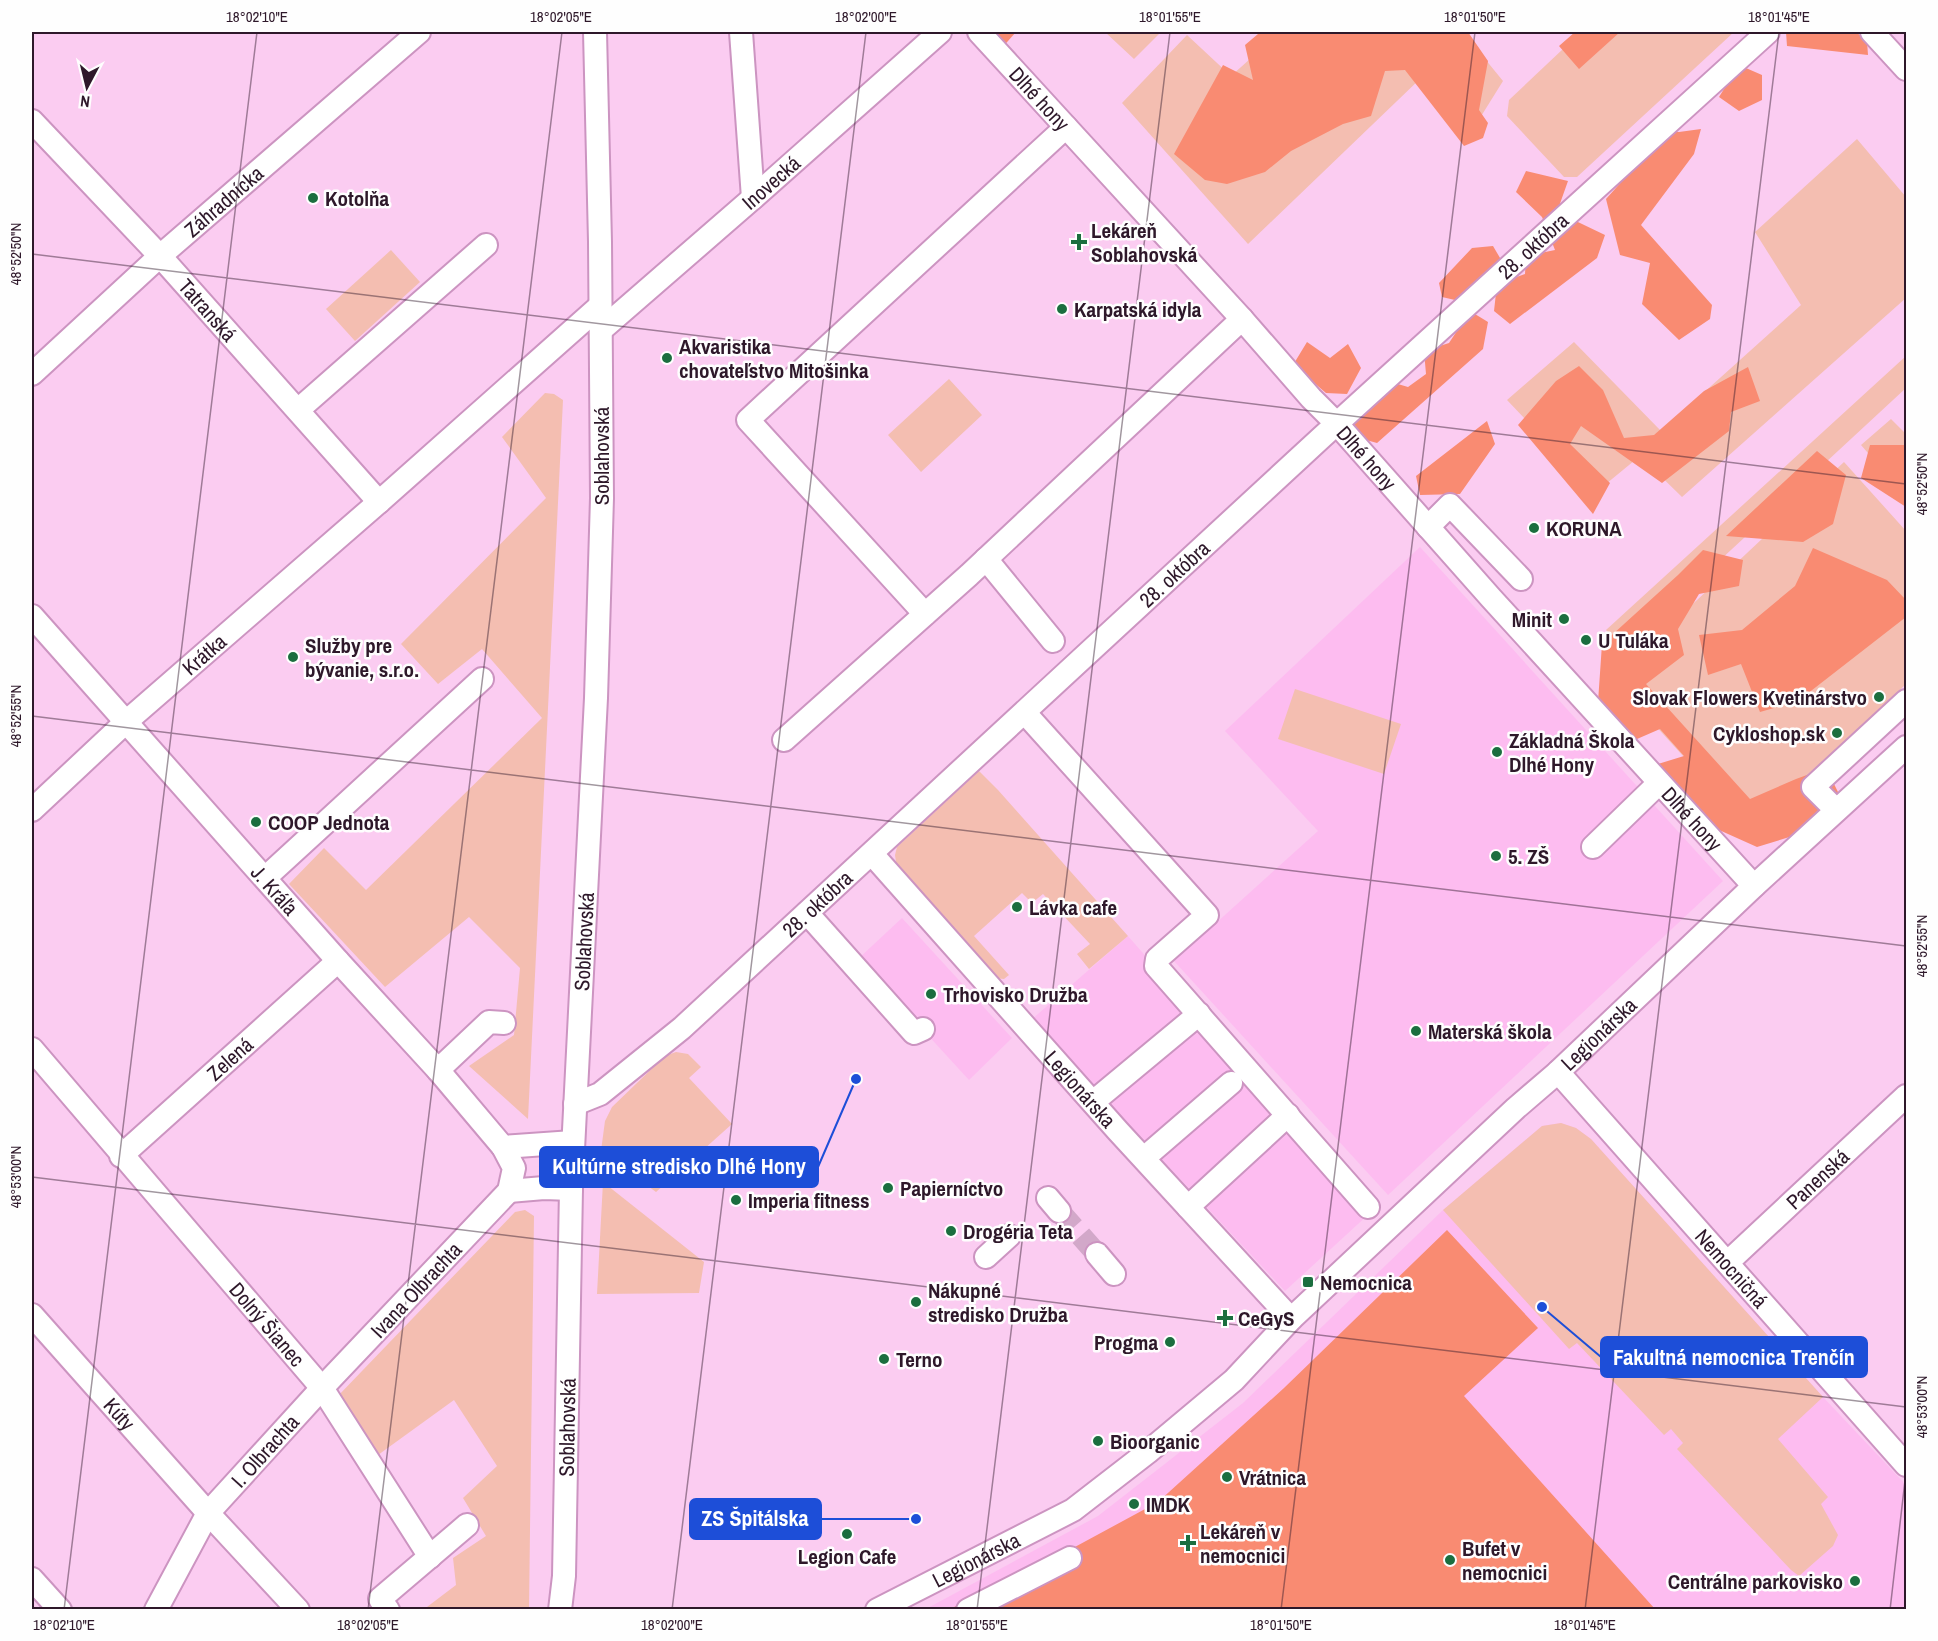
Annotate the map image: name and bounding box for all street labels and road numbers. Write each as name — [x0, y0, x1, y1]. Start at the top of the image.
street label: Dlhé hony — [1003, 60, 1077, 137]
street label: Inovecká — [735, 148, 806, 216]
street label: Záhradnícka — [178, 159, 269, 243]
street label: 28. októbra — [1491, 206, 1575, 285]
street label: Tatranská — [172, 272, 244, 348]
street label: Soblahovská — [587, 406, 616, 505]
street label: Dlhé hony — [1330, 419, 1404, 497]
street label: 28. októbra — [1133, 533, 1216, 613]
street label: Krátka — [176, 627, 232, 681]
street label: Dlhé hony — [1656, 780, 1730, 857]
street label: J. Kráľa — [245, 858, 305, 922]
street label: 28. októbra — [776, 863, 859, 943]
street label: Soblahovská — [567, 891, 601, 992]
street label: Legionárska — [1554, 990, 1643, 1077]
street label: Zelená — [200, 1030, 259, 1087]
street label: Legionárska — [1038, 1044, 1123, 1134]
street label: Panenská — [1779, 1142, 1855, 1216]
street label: Nemocničná — [1689, 1222, 1775, 1314]
street label: Ivana Olbrachta — [364, 1235, 468, 1344]
street label: Dolný Šianec — [223, 1276, 312, 1372]
street label: Soblahovská — [551, 1377, 582, 1477]
street label: Kúty — [97, 1391, 142, 1436]
street label: I. Olbrachta — [224, 1408, 306, 1494]
street label: Legionárska — [927, 1525, 1025, 1594]

